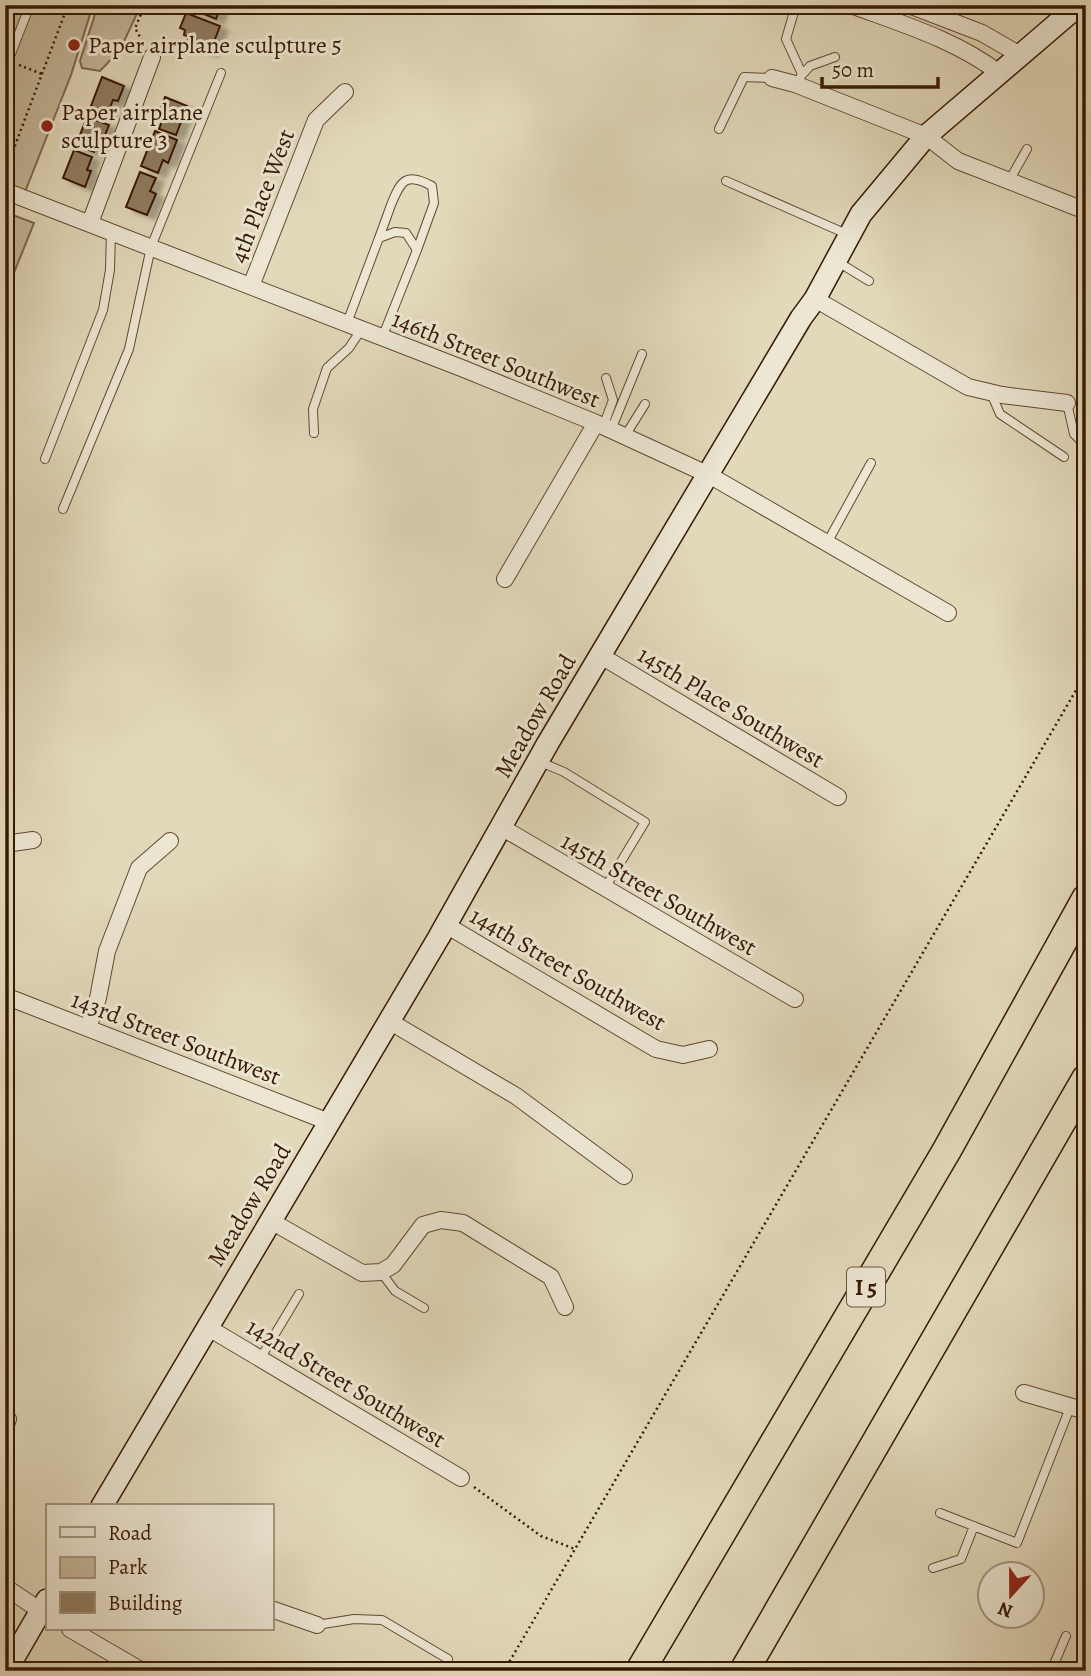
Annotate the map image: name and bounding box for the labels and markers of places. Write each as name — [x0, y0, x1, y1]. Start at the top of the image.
place label: Paper airplane sculpture 5 — [88, 29, 342, 61]
marker: Paper airplane sculpture 5 — [66, 37, 82, 53]
place label: Paper airplane sculpture 3 — [61, 96, 203, 156]
marker: Paper airplane sculpture 3 — [39, 118, 55, 134]

